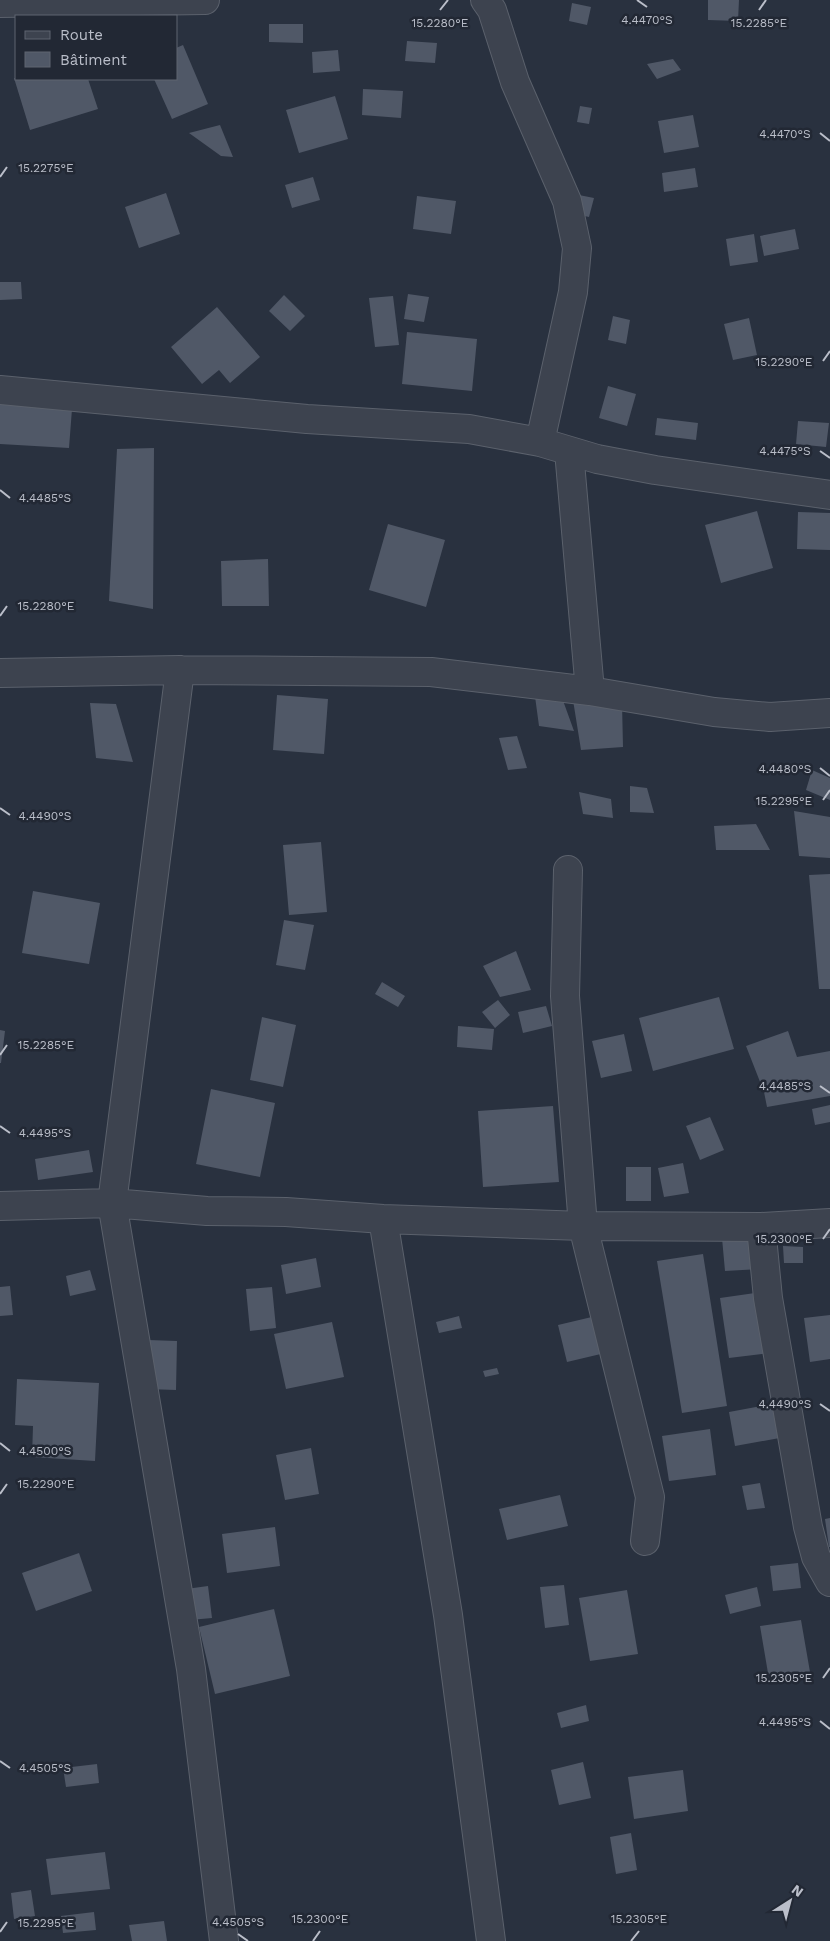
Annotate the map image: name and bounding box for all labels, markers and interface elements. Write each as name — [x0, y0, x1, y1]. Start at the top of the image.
text: 4.4470°S — [621, 13, 673, 27]
legend — [15, 15, 178, 80]
text: 15.2280°E — [412, 16, 469, 30]
text: 15.2285°E — [731, 16, 788, 30]
text: Route — [60, 26, 103, 44]
text: Bâtiment — [60, 51, 127, 69]
text: 4.4470°S — [759, 127, 811, 141]
text: 15.2275°E — [18, 161, 74, 175]
text: 15.2290°E — [756, 355, 813, 369]
text: 4.4475°S — [759, 444, 811, 458]
text: 4.4485°S — [19, 491, 71, 505]
text: 15.2280°E — [18, 599, 75, 613]
text: 4.4480°S — [758, 762, 812, 776]
text: 15.2295°E — [756, 794, 813, 808]
text: 4.4490°S — [18, 809, 72, 823]
text: 15.2285°E — [18, 1038, 75, 1052]
text: 4.4485°S — [759, 1079, 811, 1093]
text: 4.4495°S — [19, 1126, 71, 1140]
text: 15.2300°E — [756, 1232, 813, 1246]
text: 4.4490°S — [758, 1397, 812, 1411]
text: 4.4500°S — [19, 1444, 71, 1458]
text: 15.2290°E — [18, 1477, 75, 1491]
text: 15.2305°E — [756, 1671, 813, 1685]
text: 4.4495°S — [759, 1715, 811, 1729]
text: 4.4505°S — [19, 1761, 71, 1775]
north arrow — [765, 1876, 815, 1926]
text: N — [789, 1881, 807, 1900]
text: 15.2300°E — [292, 1912, 349, 1926]
text: 15.2305°E — [611, 1912, 668, 1926]
text: 4.4505°S — [212, 1915, 264, 1929]
text: 15.2295°E — [18, 1916, 75, 1930]

